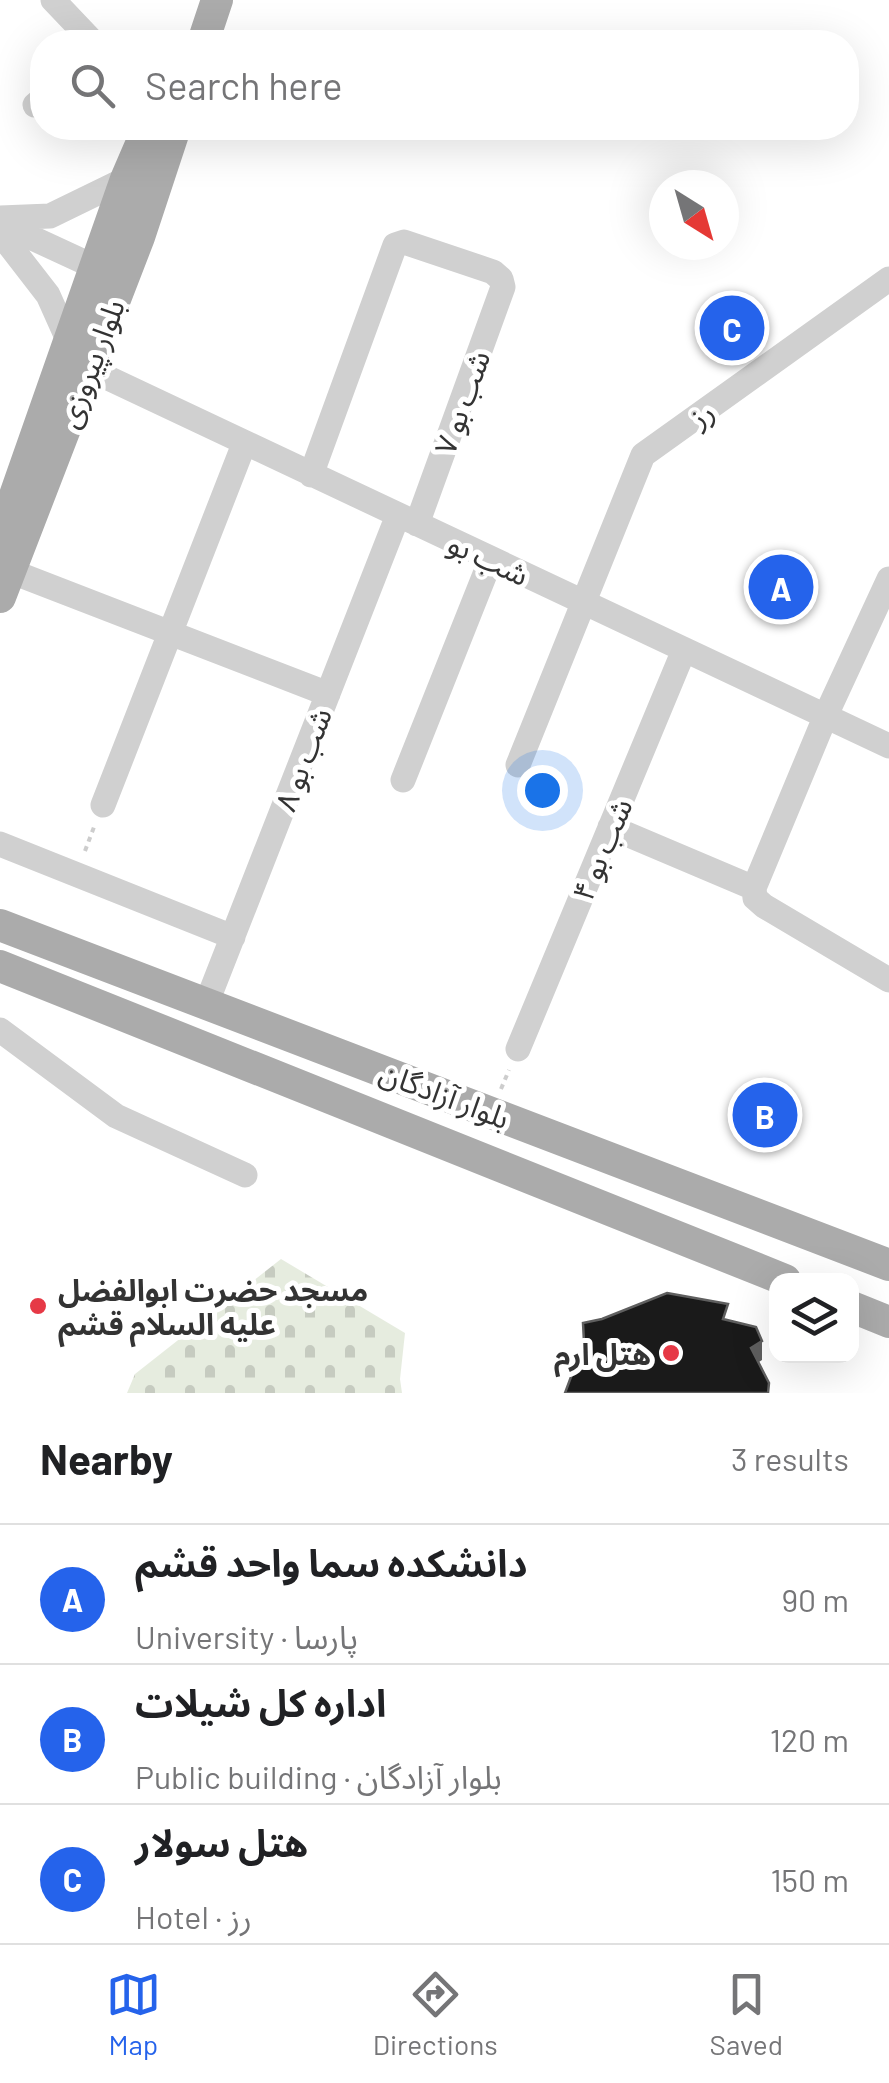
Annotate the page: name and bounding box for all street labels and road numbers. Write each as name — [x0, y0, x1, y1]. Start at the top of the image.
street label: بلوار پیروزی — [49, 294, 134, 433]
street label: شب بو ۷ — [426, 345, 497, 459]
street label: رز — [681, 392, 721, 435]
street label: شب بو — [443, 524, 535, 593]
street label: شب بو ۸ — [266, 702, 339, 816]
street label: شب بو ۴ — [563, 792, 640, 906]
street label: بلوار آزادگان — [375, 1053, 515, 1136]

